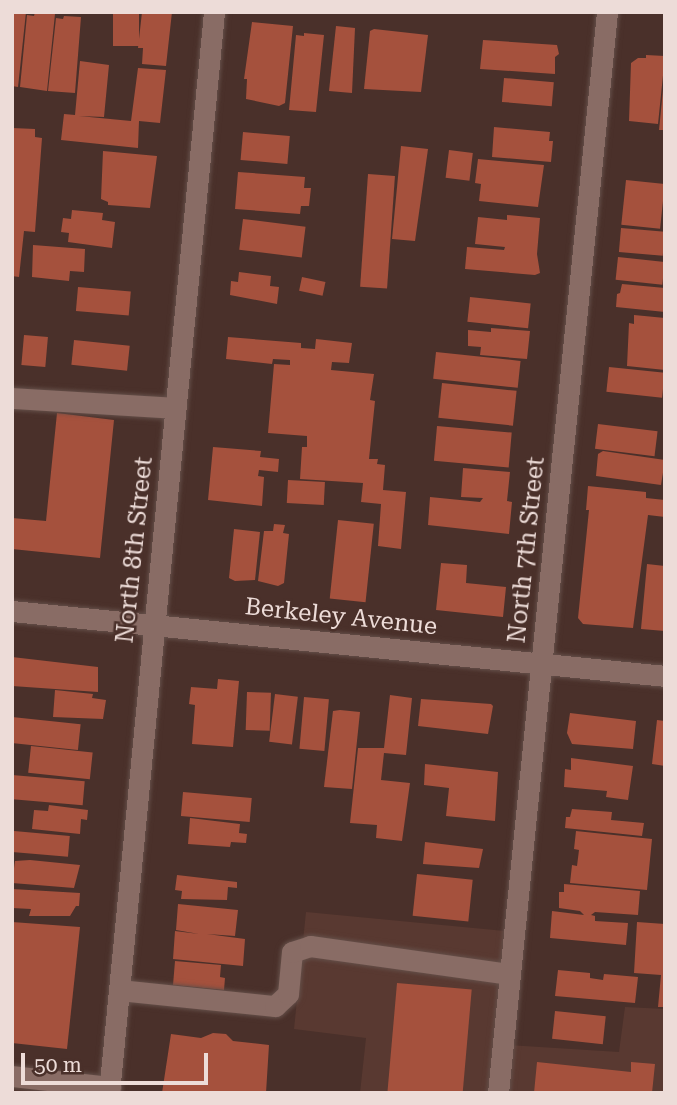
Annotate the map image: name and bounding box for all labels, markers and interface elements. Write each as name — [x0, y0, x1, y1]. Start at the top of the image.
street label: North 8th Street — [111, 455, 159, 645]
street label: North 7th Street — [503, 455, 551, 645]
street label: Berkeley Avenue — [243, 593, 439, 641]
scale bar — [24, 1038, 212, 1082]
text: 50 m — [34, 1053, 82, 1077]

